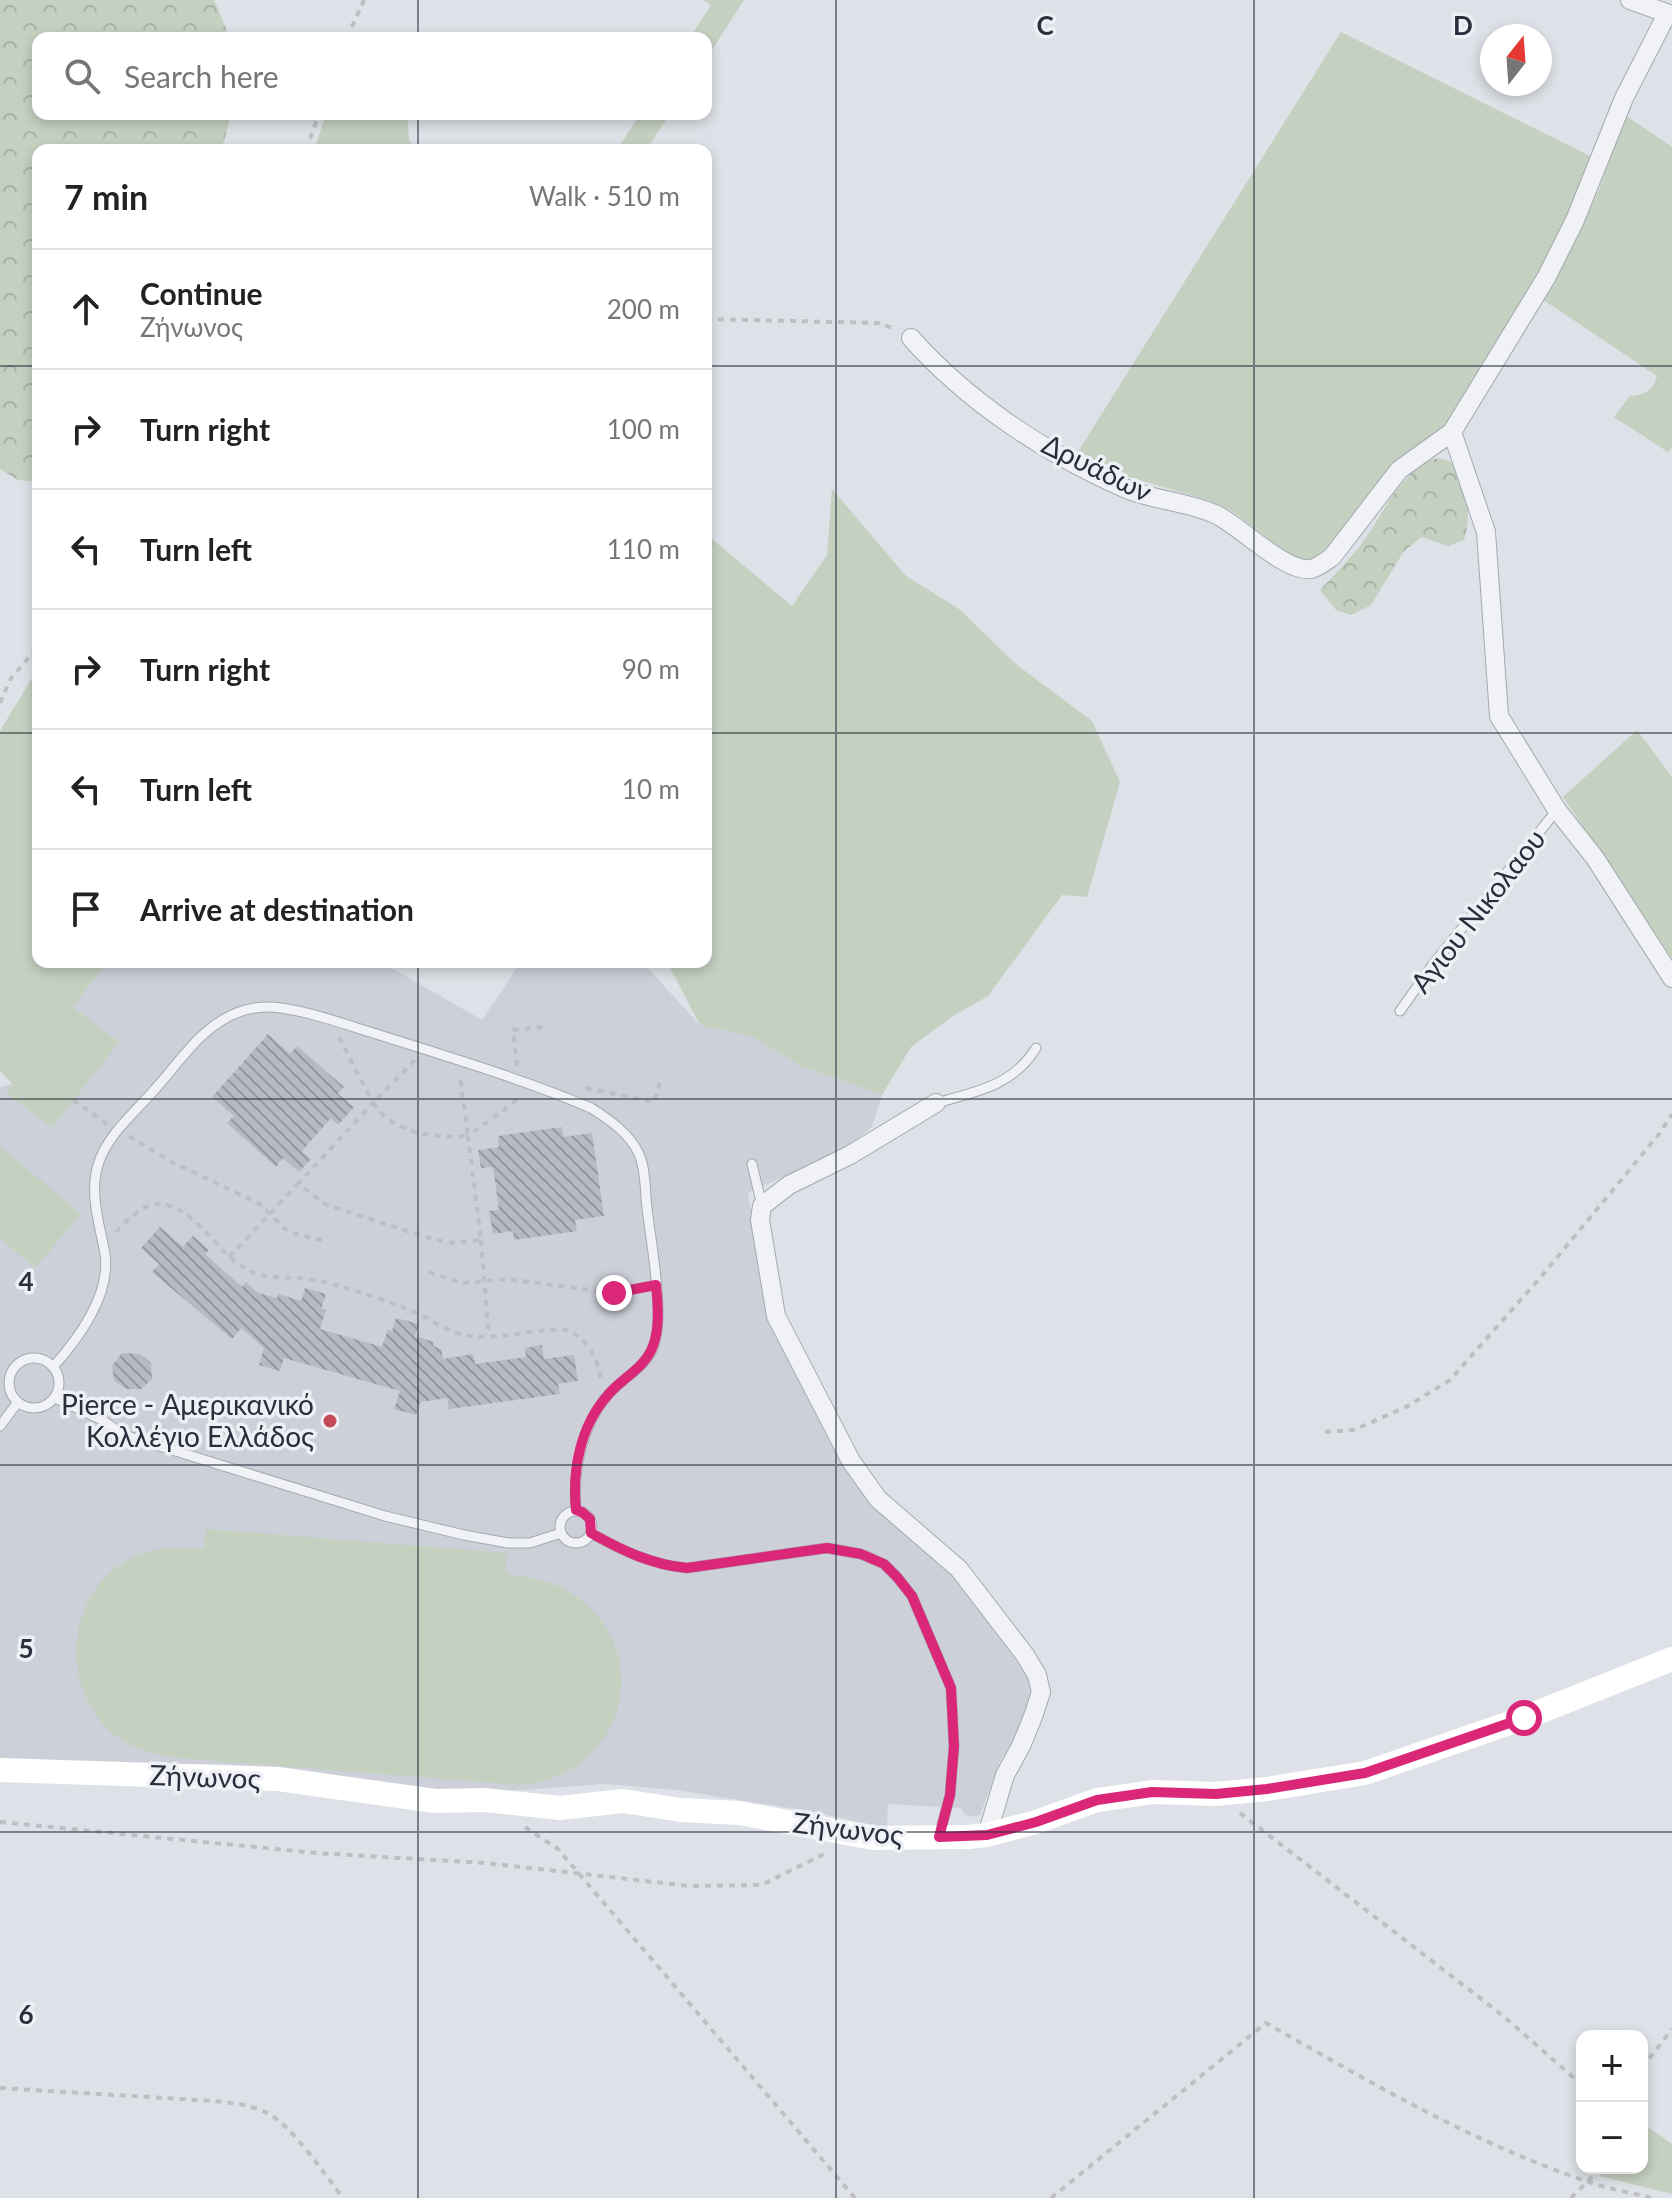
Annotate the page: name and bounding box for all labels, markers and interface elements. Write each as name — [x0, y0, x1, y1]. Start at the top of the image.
text: C — [1036, 9, 1054, 41]
text: D — [1453, 9, 1473, 41]
north arrow — [1480, 24, 1552, 96]
search box — [32, 32, 712, 120]
icon: search — [60, 54, 104, 98]
text: Search here — [124, 58, 279, 94]
text: 7 min — [64, 176, 148, 217]
text: Walk · 510 m — [529, 180, 680, 212]
text: Continue — [140, 275, 263, 311]
icon: ahead — [64, 287, 108, 331]
text: 200 m — [607, 293, 680, 325]
text: Ζήνωνος — [140, 311, 243, 343]
icon: right — [64, 407, 108, 451]
text: Turn right — [140, 411, 270, 447]
text: 100 m — [607, 413, 680, 445]
street label: Δρυάδων — [1037, 426, 1158, 508]
icon: left — [64, 527, 108, 571]
text: Turn left — [140, 531, 252, 567]
text: 110 m — [607, 533, 680, 565]
icon: right — [64, 647, 108, 691]
text: Turn right — [140, 651, 270, 687]
text: 90 m — [622, 653, 680, 685]
icon: left — [64, 767, 108, 811]
text: Turn left — [140, 771, 252, 807]
text: 10 m — [622, 773, 680, 805]
street label: Αγιου Νικολαου — [1403, 822, 1552, 999]
icon: arrive — [64, 887, 108, 931]
text: Arrive at destination — [140, 891, 414, 927]
text: 4 — [18, 1265, 34, 1297]
route end — [596, 1275, 632, 1311]
place label: Pierce - Αμερικανικό Κολλέγιο Ελλάδος — [61, 1387, 314, 1453]
marker: Pierce - Αμερικανικό Κολλέγιο Ελλάδος — [321, 1412, 339, 1430]
text: 5 — [18, 1632, 34, 1664]
route start — [1506, 1700, 1542, 1736]
street label: Ζήνωνος — [149, 1757, 261, 1795]
street label: Ζήνωνος — [791, 1804, 905, 1852]
text: 6 — [18, 1998, 34, 2030]
map controls — [1576, 2030, 1648, 2174]
button: + — [1576, 2030, 1648, 2102]
button: − — [1576, 2102, 1648, 2174]

